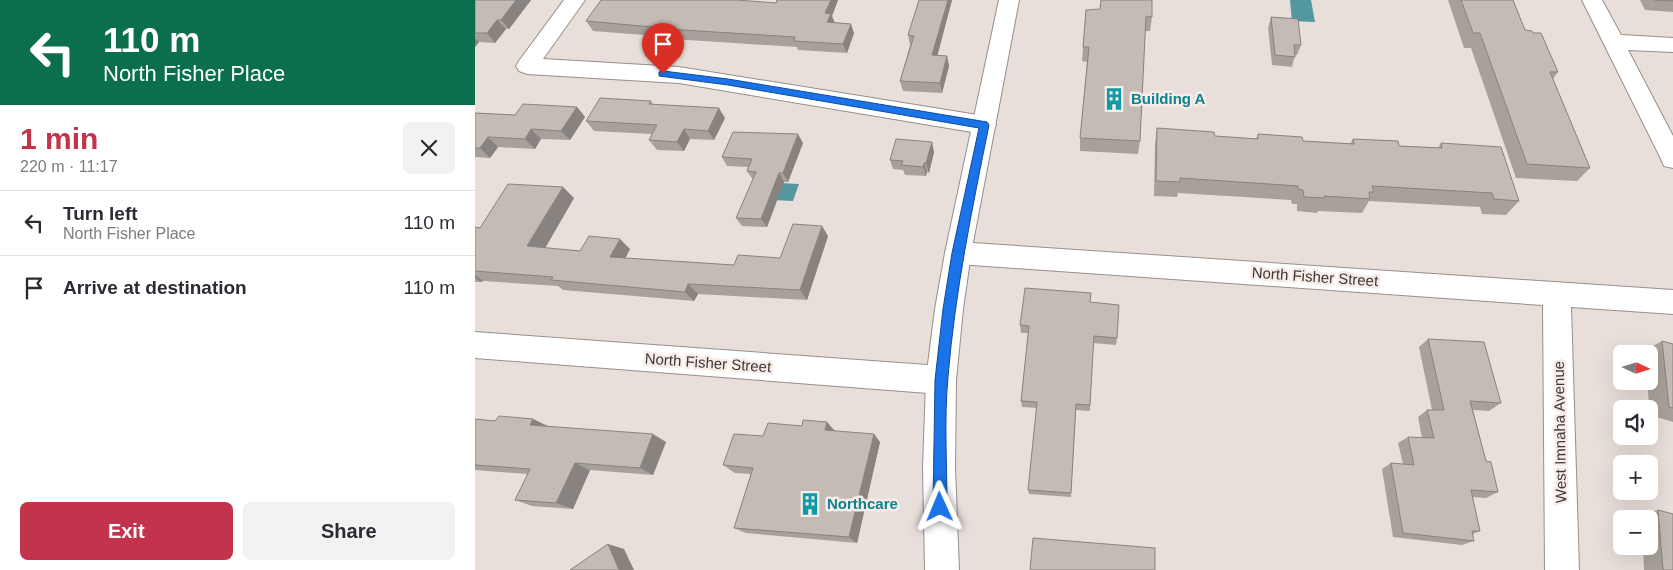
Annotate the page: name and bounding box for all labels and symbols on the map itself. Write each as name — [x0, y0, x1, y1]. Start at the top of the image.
pin — [642, 23, 684, 74]
building icon: Building A — [1101, 86, 1127, 112]
place label: Building A — [1131, 90, 1206, 107]
street label: North Fisher Street — [1251, 264, 1380, 289]
north arrow — [1613, 345, 1657, 390]
street label: North Fisher Street — [644, 350, 773, 375]
street label: West Imnaha Avenue — [1550, 361, 1569, 503]
position arrow — [913, 480, 965, 532]
building icon: Northcare — [797, 491, 823, 517]
place label: Northcare — [827, 495, 898, 512]

